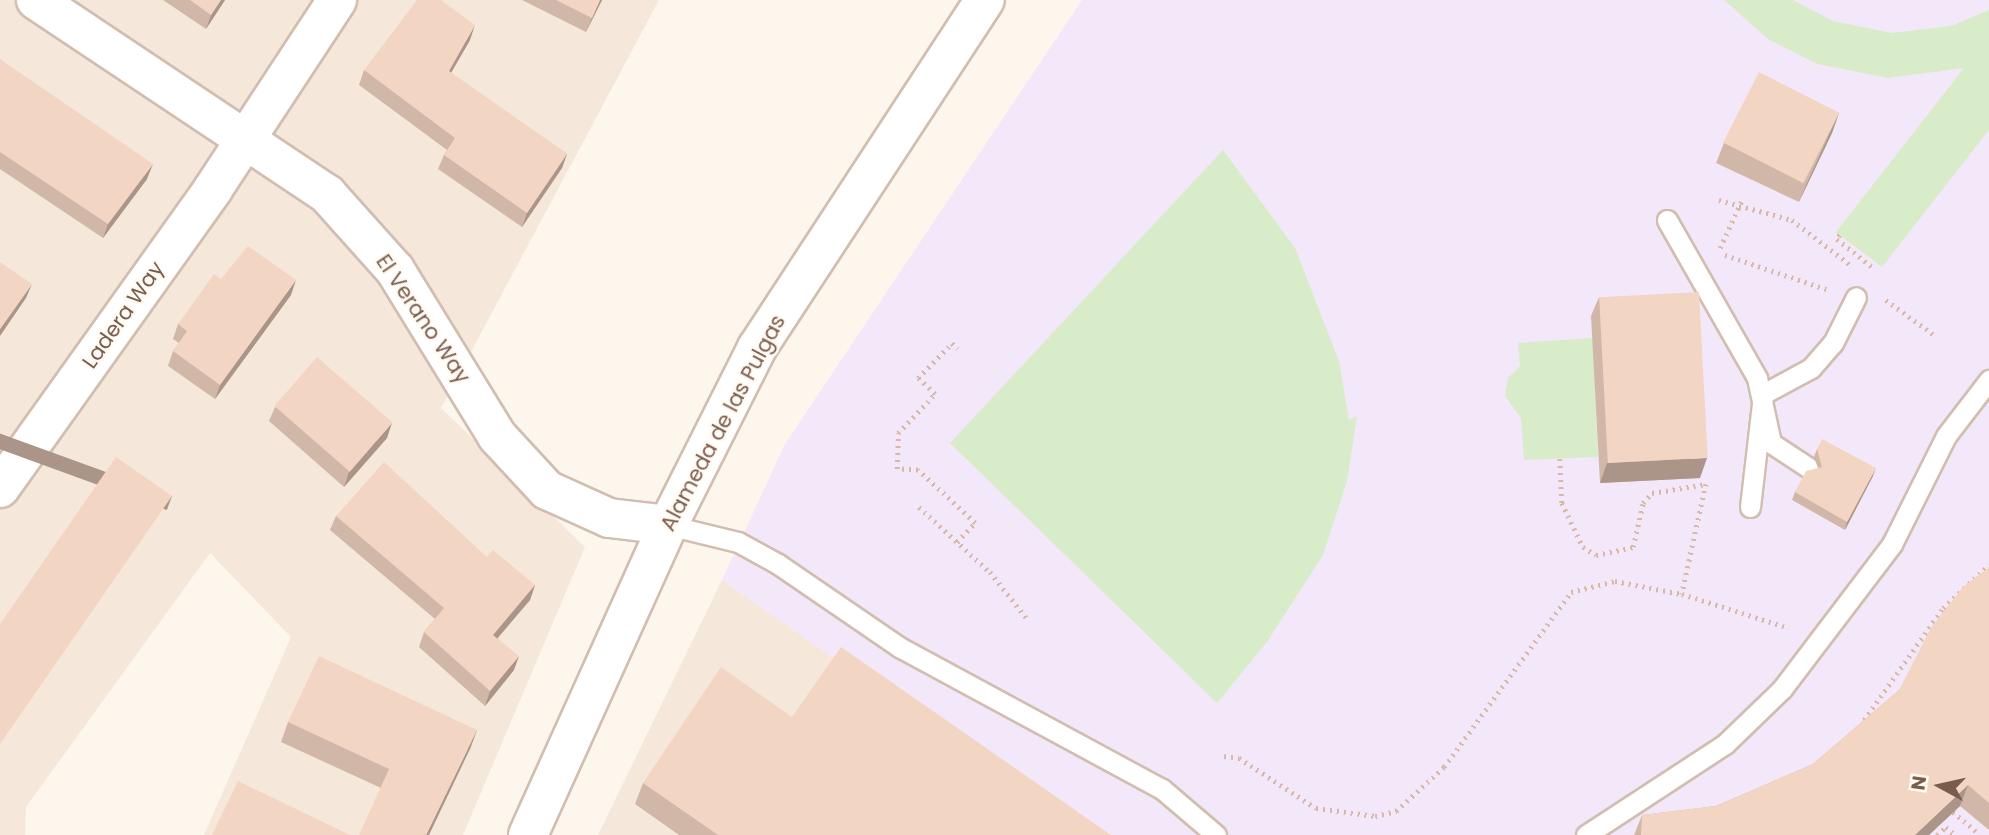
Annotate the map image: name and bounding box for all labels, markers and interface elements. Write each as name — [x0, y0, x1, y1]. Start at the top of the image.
street label: El Verano Way — [371, 250, 475, 388]
street label: Ladera Way — [77, 257, 169, 373]
street label: Alameda de las Pulgas — [655, 311, 791, 535]
north arrow — [1905, 751, 1975, 821]
text: N — [1904, 774, 1933, 792]

